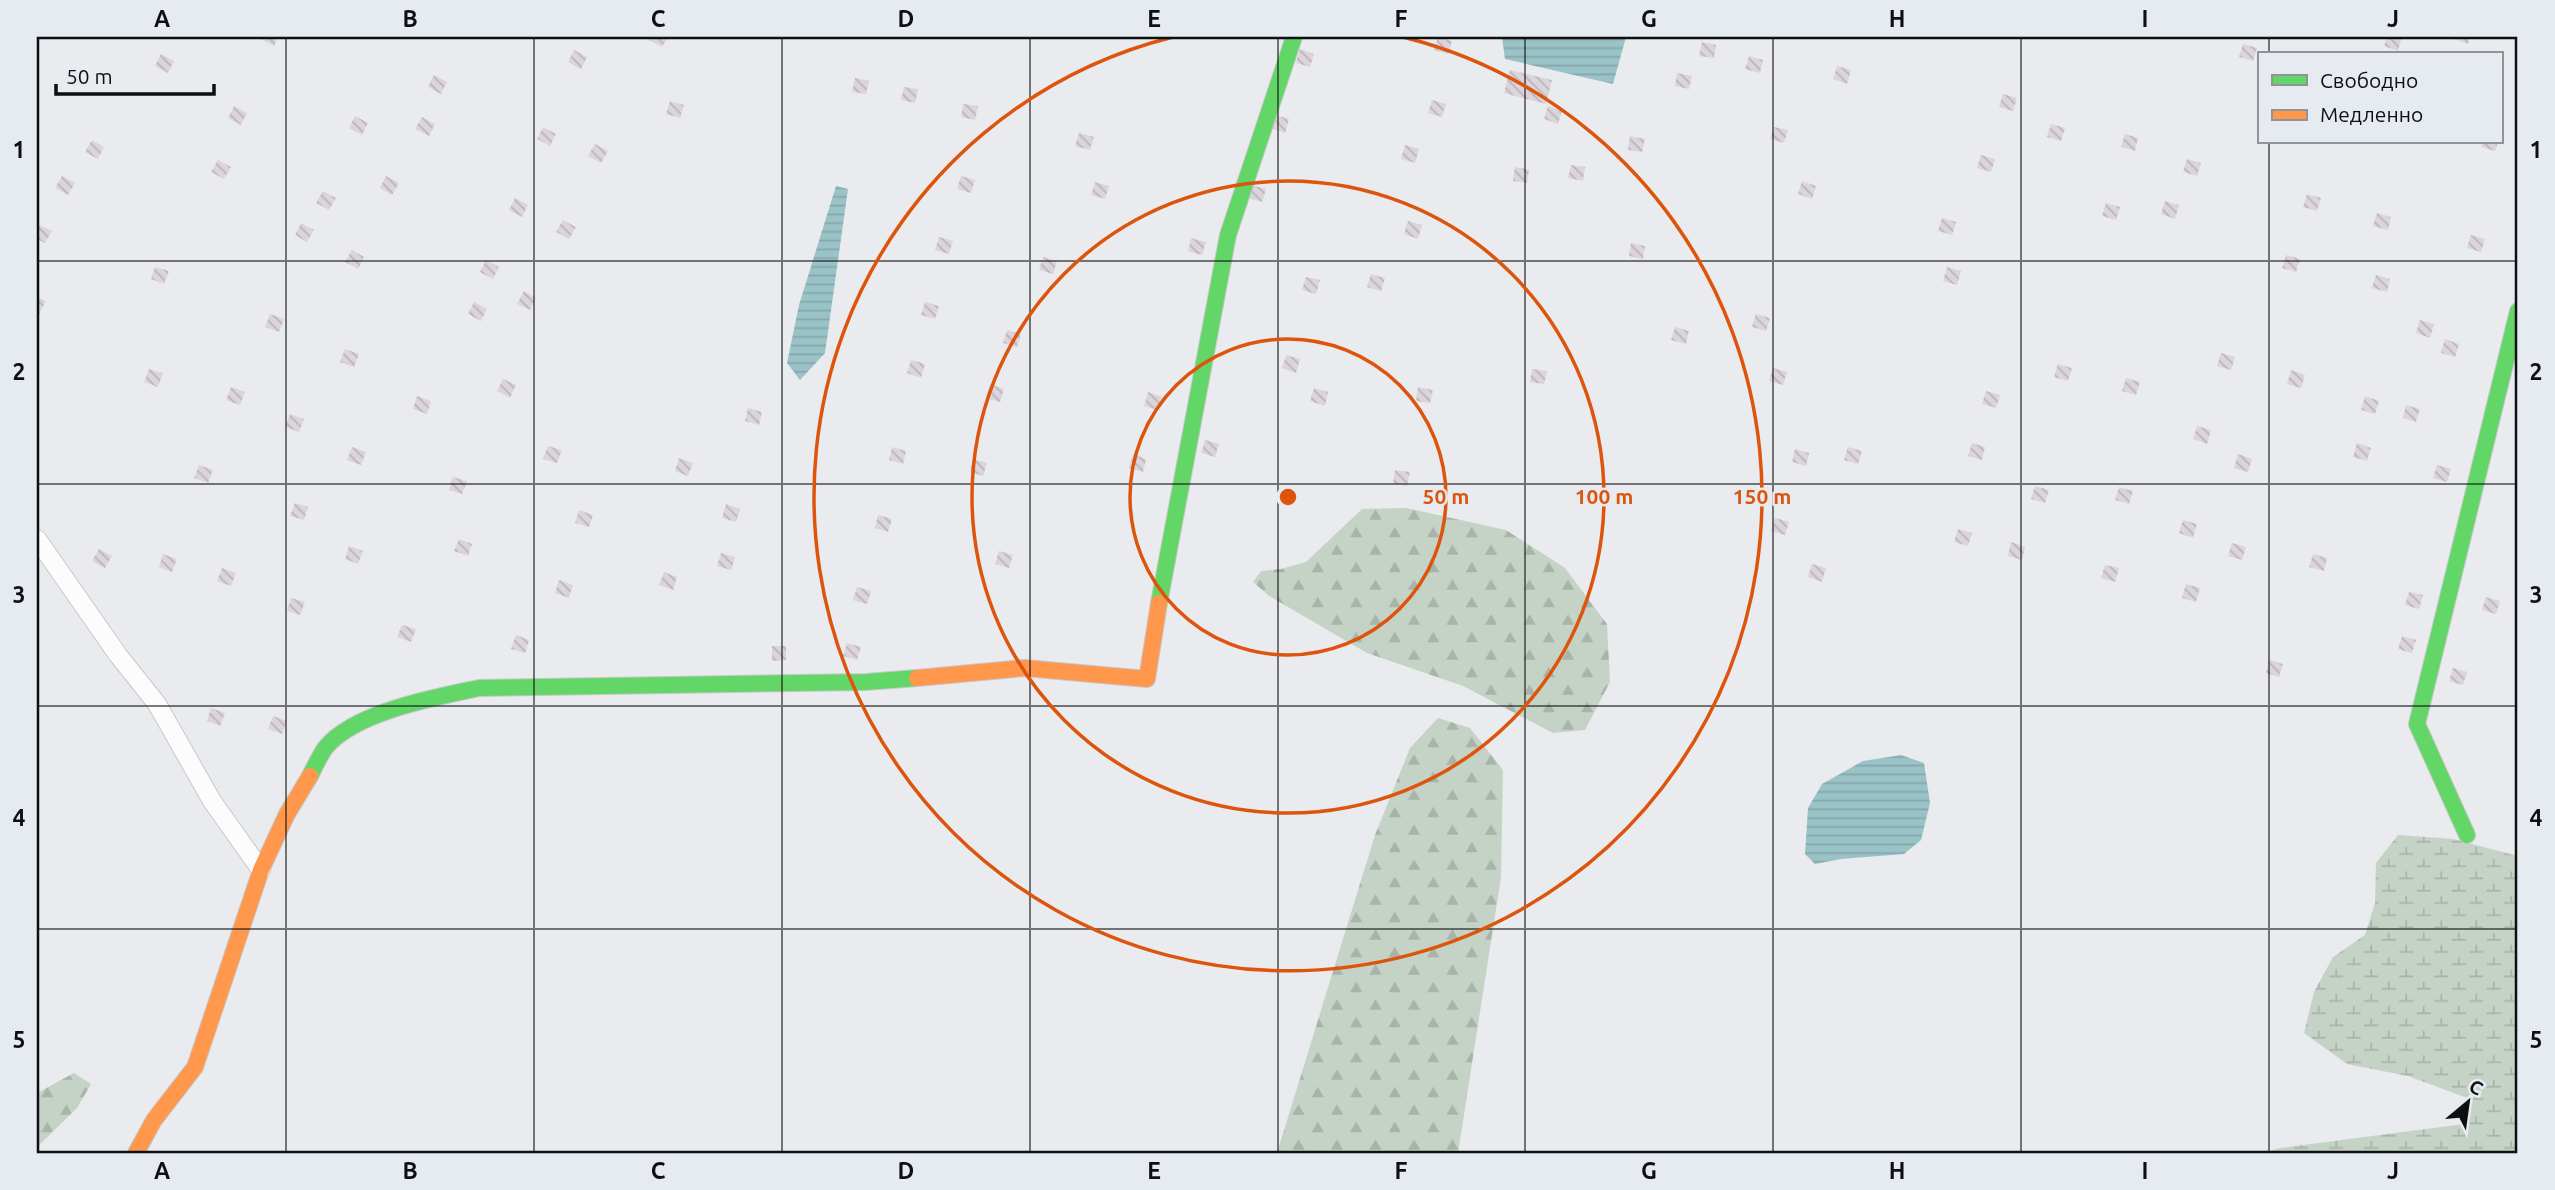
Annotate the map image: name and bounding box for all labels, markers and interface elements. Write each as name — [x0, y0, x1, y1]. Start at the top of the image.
text: A — [154, 6, 170, 31]
text: B — [402, 6, 418, 31]
text: C — [651, 6, 666, 31]
text: D — [898, 6, 914, 31]
text: E — [1147, 6, 1161, 31]
text: F — [1395, 6, 1408, 31]
text: G — [1641, 6, 1657, 31]
text: H — [1889, 6, 1905, 31]
text: I — [2142, 6, 2148, 31]
text: J — [2387, 6, 2399, 31]
scale bar — [56, 52, 214, 96]
legend — [2258, 52, 2502, 144]
text: 50 m — [66, 64, 113, 88]
text: Свободно — [2320, 68, 2418, 92]
text: Медленно — [2320, 102, 2423, 126]
text: 1 — [13, 137, 25, 162]
text: 1 — [2530, 137, 2542, 162]
text: 2 — [13, 359, 25, 384]
text: 2 — [2530, 359, 2542, 384]
text: 50 m — [1423, 484, 1469, 508]
text: 100 m — [1575, 484, 1633, 508]
text: 150 m — [1733, 484, 1791, 508]
centre of rings — [1276, 485, 1300, 509]
text: 3 — [13, 582, 25, 607]
text: 3 — [2530, 582, 2542, 607]
text: 4 — [13, 805, 26, 830]
text: 4 — [2530, 805, 2543, 830]
text: 5 — [13, 1027, 25, 1052]
text: 5 — [2530, 1027, 2542, 1052]
north arrow — [2432, 1068, 2502, 1138]
text: С — [2466, 1075, 2487, 1100]
text: A — [154, 1158, 170, 1183]
text: B — [402, 1158, 418, 1183]
text: C — [651, 1158, 666, 1183]
text: D — [898, 1158, 914, 1183]
text: E — [1147, 1158, 1161, 1183]
text: F — [1395, 1158, 1408, 1183]
text: G — [1641, 1158, 1657, 1183]
text: H — [1889, 1158, 1905, 1183]
text: I — [2142, 1158, 2148, 1183]
text: J — [2387, 1158, 2399, 1183]

